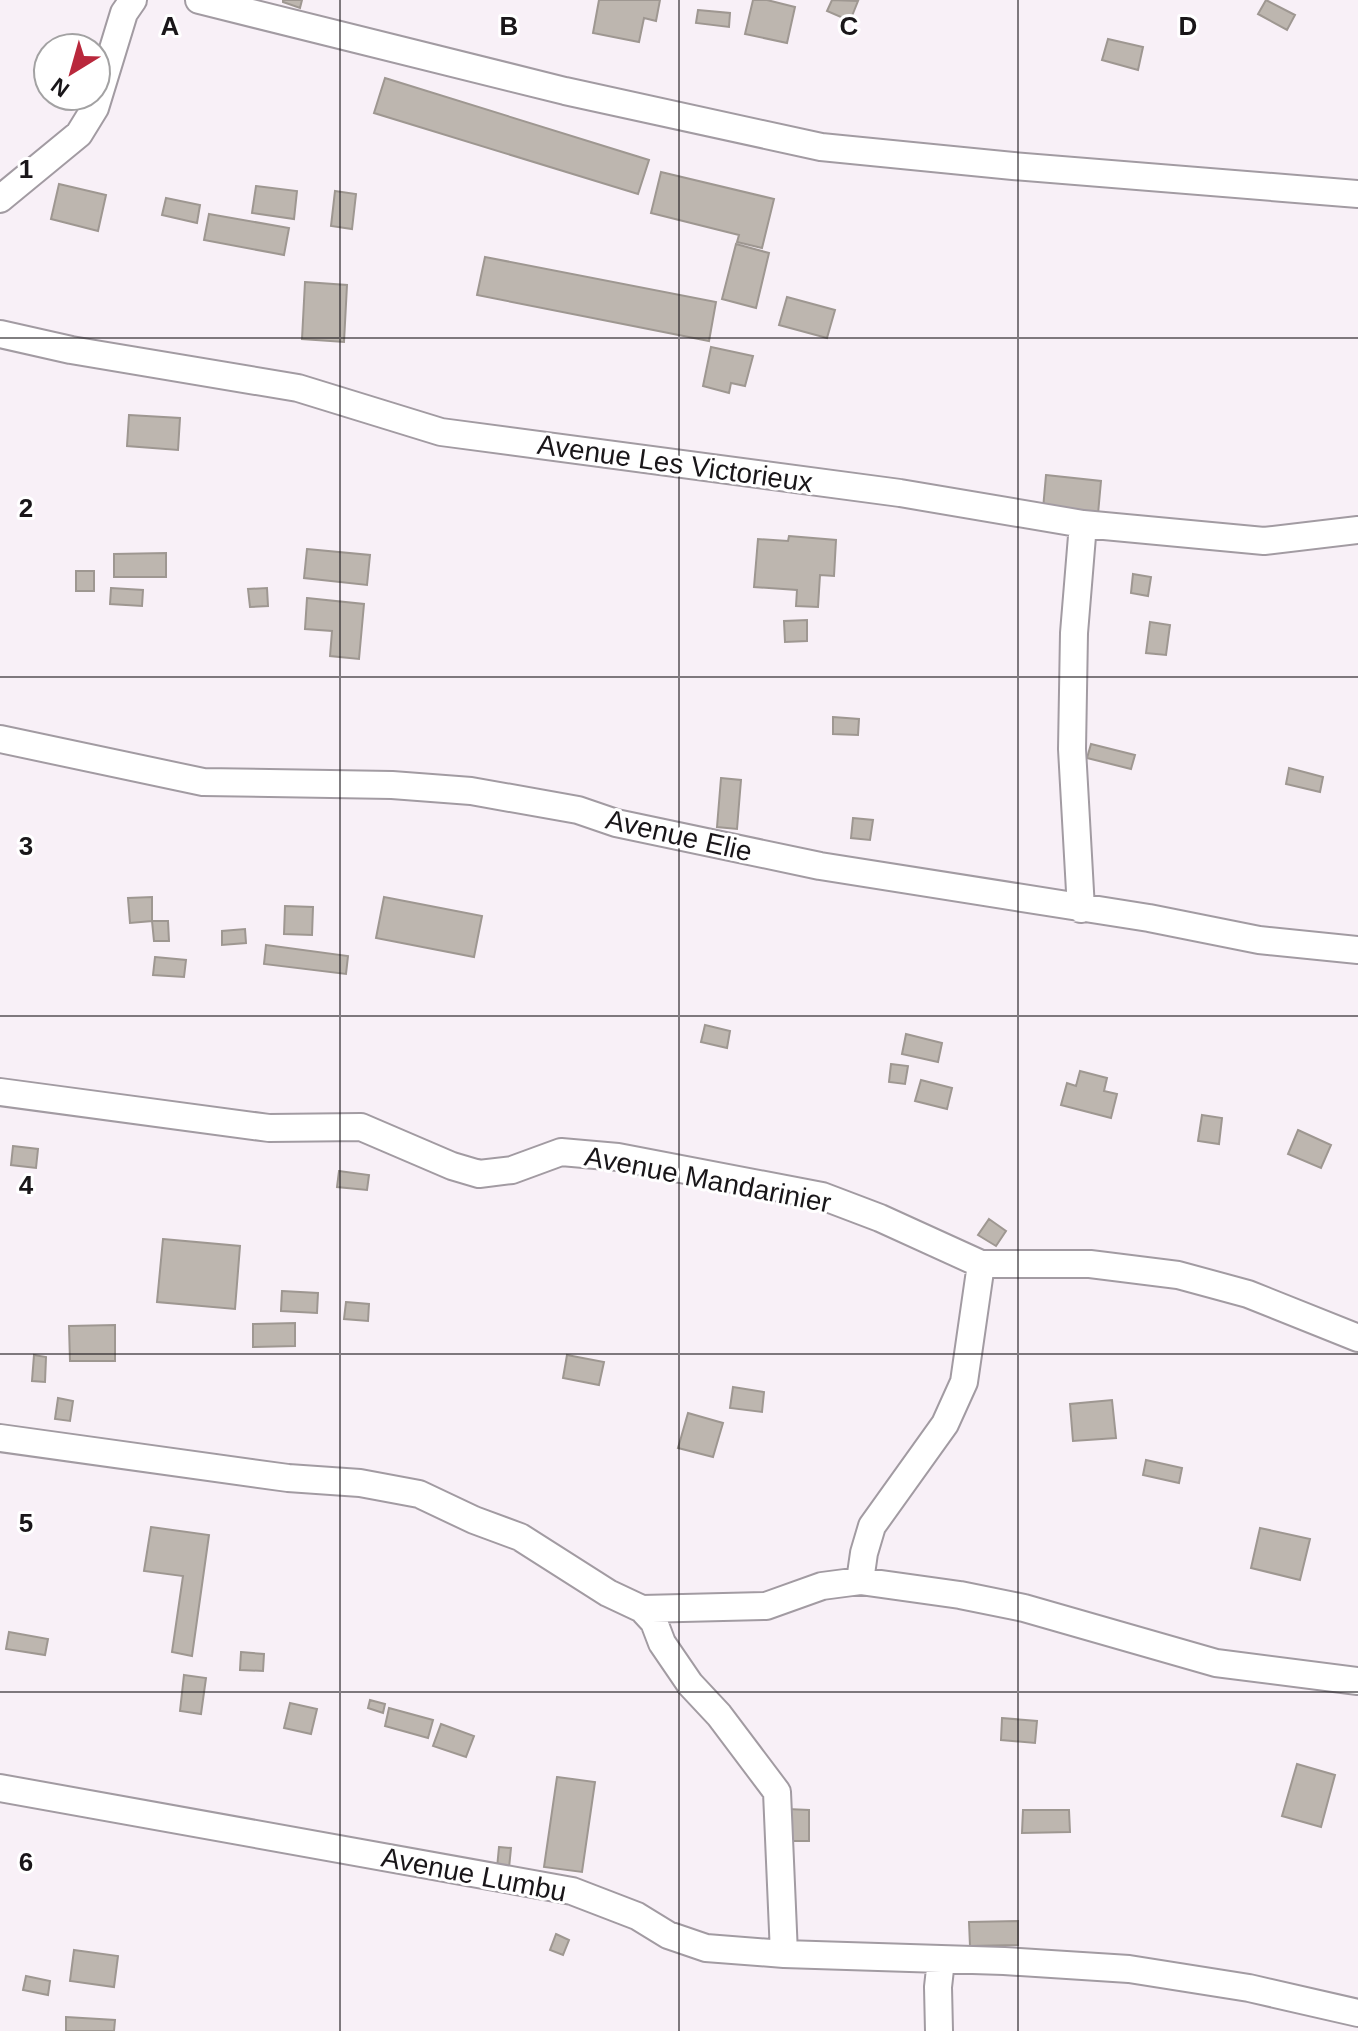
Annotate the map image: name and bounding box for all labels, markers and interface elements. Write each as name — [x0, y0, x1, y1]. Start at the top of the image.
text: A — [161, 11, 180, 41]
text: B — [500, 11, 518, 41]
text: C — [840, 11, 859, 41]
text: D — [1179, 11, 1197, 41]
north arrow — [32, 32, 112, 112]
text: N — [46, 73, 74, 102]
text: 1 — [19, 154, 33, 184]
street label: Avenue Les Victorieux — [535, 429, 815, 498]
text: 2 — [19, 493, 33, 523]
street label: Avenue Elie — [603, 804, 755, 867]
text: 3 — [19, 831, 33, 861]
street label: Avenue Mandarinier — [582, 1140, 834, 1219]
text: 4 — [19, 1170, 34, 1200]
text: 5 — [19, 1508, 33, 1538]
street label: Avenue Lumbu — [379, 1841, 569, 1908]
text: 6 — [19, 1847, 33, 1877]

